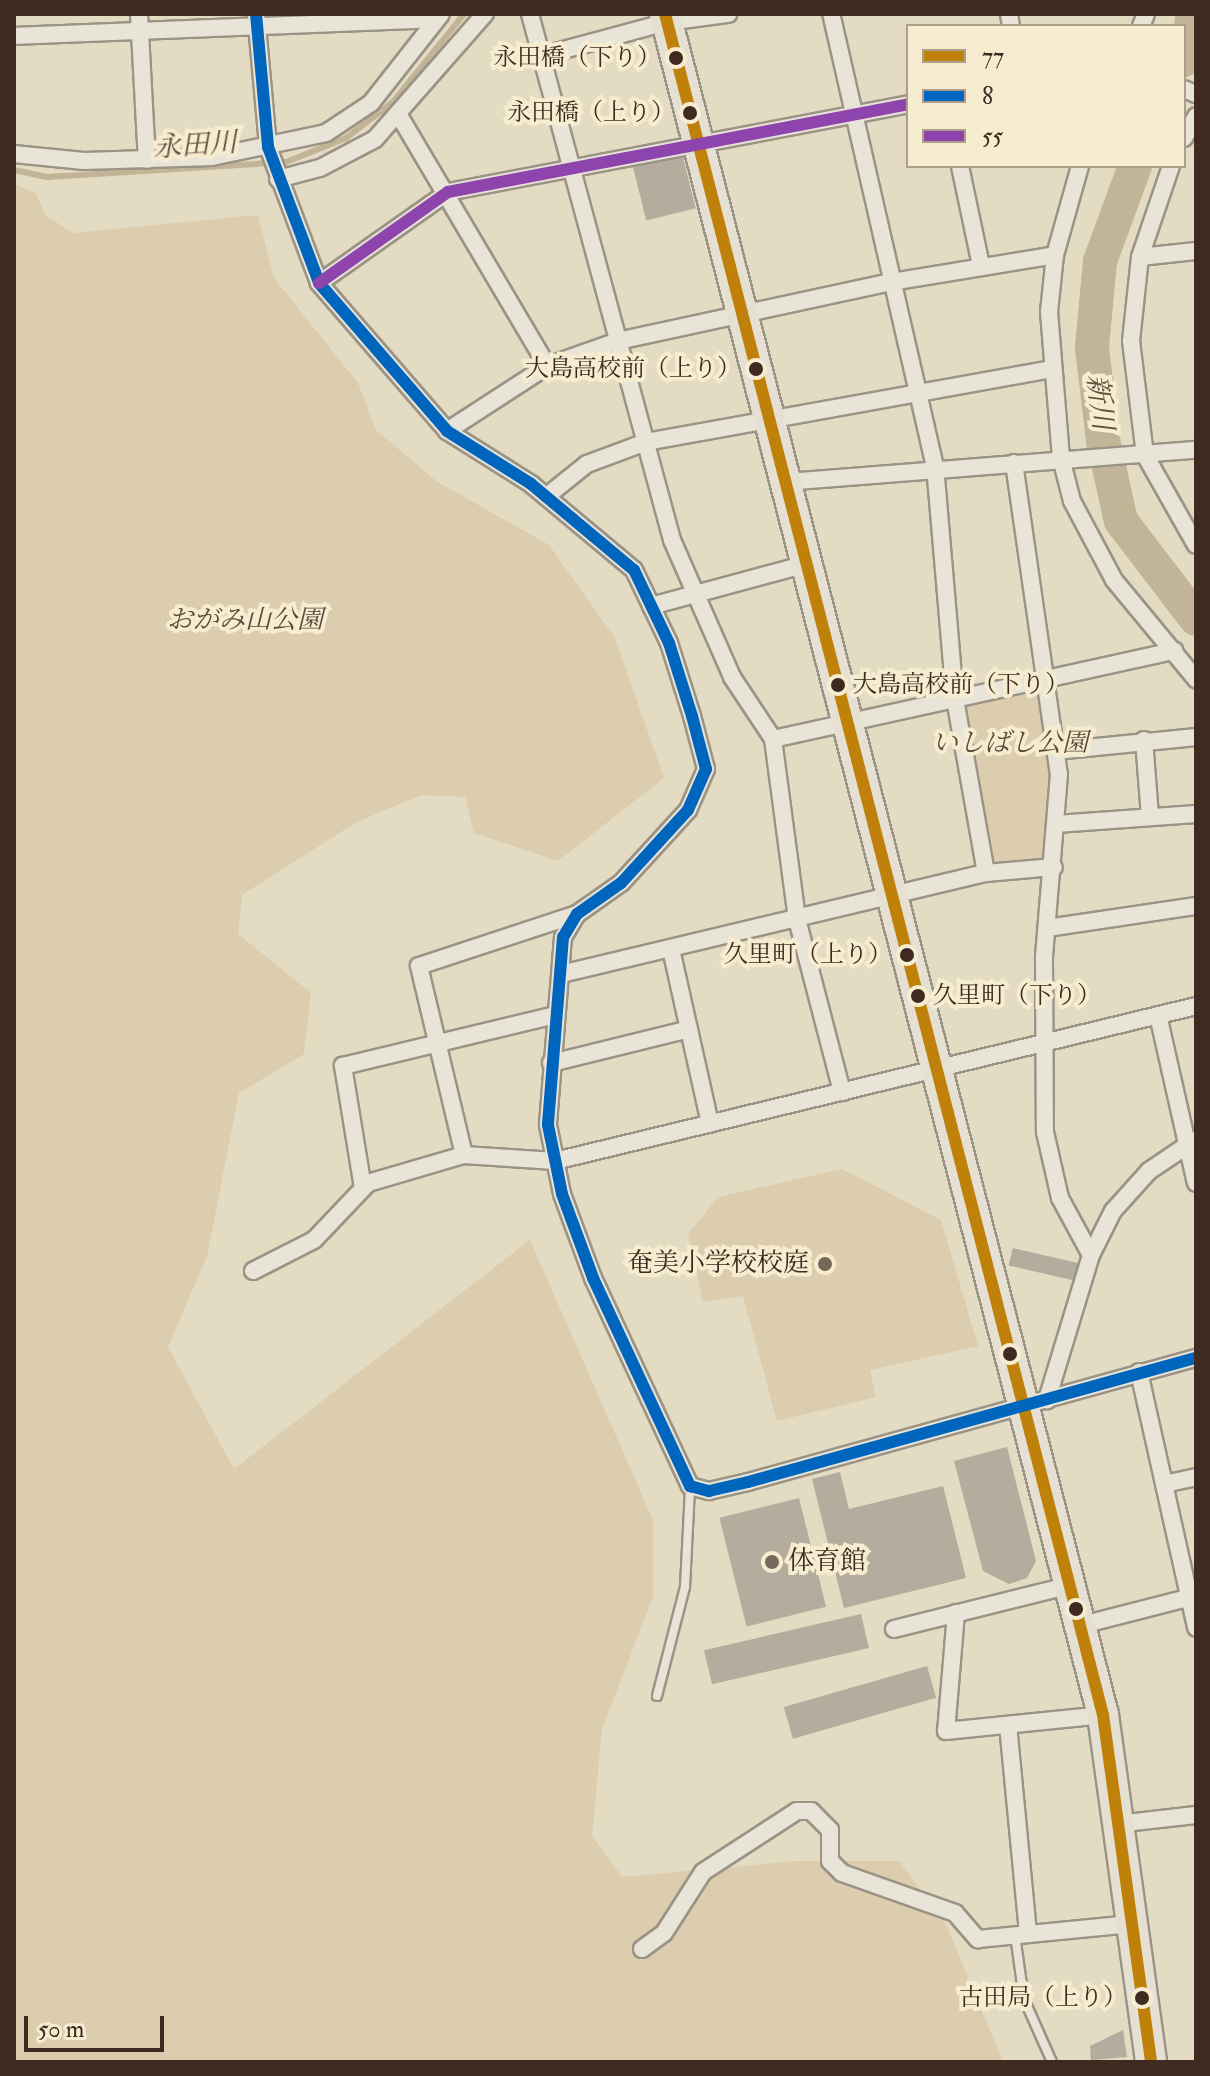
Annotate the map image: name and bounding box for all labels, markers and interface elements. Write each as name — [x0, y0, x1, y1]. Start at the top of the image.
legend — [906, 24, 1186, 168]
text: 77 — [982, 41, 1004, 72]
place label: 永田橋（下り） — [493, 44, 661, 72]
marker: 永田橋（下り） — [668, 50, 684, 66]
text: 8 — [982, 81, 993, 112]
place label: 永田橋（上り） — [507, 99, 675, 127]
marker: 永田橋（上り） — [682, 105, 698, 121]
text: 55 — [982, 121, 1003, 152]
water label: 永田川 — [152, 126, 238, 166]
place label: 大島高校前（上り） — [525, 355, 741, 383]
marker: 大島高校前（上り） — [748, 361, 764, 377]
water label: 新川 — [1079, 372, 1119, 432]
park label: おがみ山公園 — [167, 605, 323, 637]
place label: 大島高校前（下り） — [853, 671, 1069, 699]
marker: 大島高校前（下り） — [830, 677, 846, 693]
park label: いしばし公園 — [932, 728, 1088, 760]
place label: 久里町（上り） — [724, 941, 892, 969]
marker: 久里町（上り） — [899, 947, 915, 963]
place label: 久里町（下り） — [933, 982, 1101, 1010]
marker: 久里町（下り） — [910, 988, 926, 1004]
place label: 奄美小学校校庭 — [627, 1248, 809, 1280]
marker: 奄美小学校校庭 — [816, 1255, 834, 1273]
unlabelled marker — [1002, 1346, 1018, 1362]
place label: 体育館 — [788, 1546, 866, 1578]
marker: 体育館 — [763, 1553, 781, 1571]
unlabelled marker — [1068, 1601, 1084, 1617]
place label: 古田局（上り） — [959, 1984, 1127, 2012]
marker: 古田局（上り） — [1134, 1990, 1150, 2006]
scale bar — [28, 2000, 168, 2050]
text: 50 m — [38, 2014, 84, 2045]

